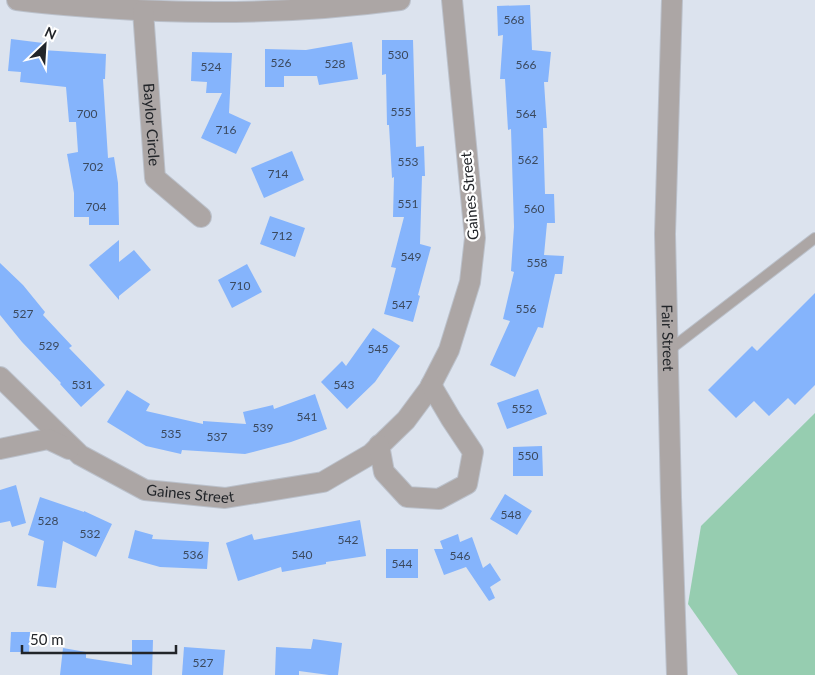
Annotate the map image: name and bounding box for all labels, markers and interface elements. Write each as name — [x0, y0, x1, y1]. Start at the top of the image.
house number: 568 — [504, 12, 524, 27]
north arrow — [20, 20, 70, 70]
text: N — [42, 23, 59, 43]
house number: 530 — [388, 47, 408, 62]
house number: 526 — [271, 55, 291, 70]
house number: 528 — [325, 56, 345, 71]
house number: 566 — [516, 57, 536, 72]
house number: 524 — [201, 59, 221, 74]
street label: Baylor Circle — [140, 83, 164, 167]
house number: 555 — [391, 104, 411, 119]
house number: 700 — [77, 106, 97, 121]
house number: 564 — [516, 106, 536, 121]
house number: 716 — [216, 122, 236, 137]
street label: Gaines Street — [456, 151, 482, 241]
house number: 562 — [518, 152, 538, 167]
house number: 553 — [398, 154, 418, 169]
house number: 702 — [83, 159, 103, 174]
house number: 714 — [268, 166, 288, 181]
house number: 551 — [398, 196, 418, 211]
house number: 704 — [86, 199, 106, 214]
house number: 560 — [524, 201, 544, 216]
house number: 712 — [272, 228, 292, 243]
house number: 549 — [401, 249, 421, 264]
house number: 558 — [527, 255, 547, 270]
house number: 710 — [230, 278, 250, 293]
house number: 547 — [392, 297, 412, 312]
house number: 556 — [516, 301, 536, 316]
street label: Fair Street — [659, 304, 678, 372]
house number: 527 — [13, 306, 33, 321]
house number: 529 — [39, 338, 59, 353]
house number: 545 — [368, 341, 388, 356]
house number: 531 — [72, 377, 92, 392]
house number: 543 — [334, 377, 354, 392]
house number: 552 — [512, 401, 532, 416]
house number: 541 — [297, 409, 317, 424]
house number: 539 — [253, 420, 273, 435]
house number: 535 — [161, 426, 181, 441]
house number: 537 — [207, 429, 227, 444]
house number: 550 — [518, 448, 538, 463]
street label: Gaines Street — [146, 480, 236, 506]
house number: 548 — [501, 507, 521, 522]
house number: 528 — [38, 513, 58, 528]
house number: 532 — [80, 526, 100, 541]
house number: 542 — [338, 532, 358, 547]
house number: 536 — [183, 547, 203, 562]
house number: 540 — [292, 547, 312, 562]
house number: 546 — [450, 548, 470, 563]
house number: 544 — [392, 556, 412, 571]
scale bar — [22, 622, 176, 654]
text: 50 m — [30, 630, 64, 648]
house number: 527 — [193, 655, 213, 670]

